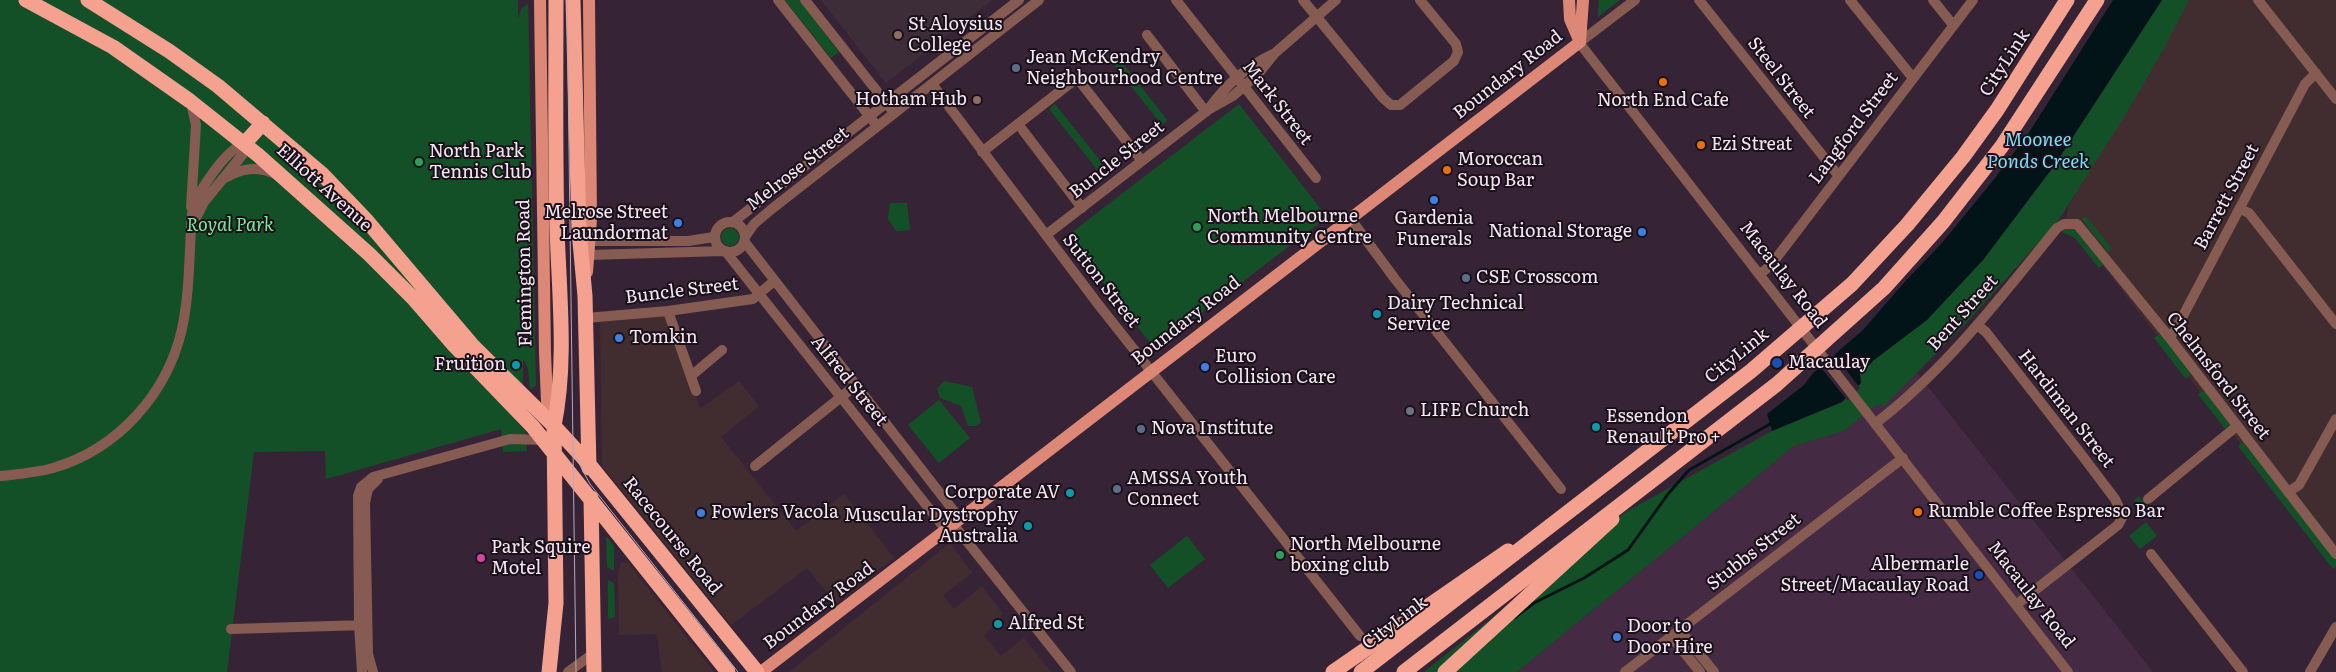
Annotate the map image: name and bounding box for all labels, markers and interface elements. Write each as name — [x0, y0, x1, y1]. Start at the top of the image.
place label: St Aloysius College — [908, 14, 1002, 56]
street label: CityLink — [1975, 25, 2035, 101]
street label: Boundary Road — [1449, 26, 1567, 124]
marker: St Aloysius College — [892, 29, 904, 41]
street label: Steel Street — [1743, 33, 1819, 123]
place label: Jean McKendry Neighbourhood Centre — [1026, 47, 1223, 90]
street label: Mark Street — [1237, 56, 1317, 150]
marker: Jean McKendry Neighbourhood Centre — [1010, 62, 1022, 74]
street label: Langford Street — [1805, 68, 1903, 188]
marker: North End Cafe — [1657, 76, 1669, 88]
place label: Hotham Hub — [855, 89, 967, 111]
place label: North End Cafe — [1597, 90, 1729, 112]
marker: Hotham Hub — [971, 94, 983, 106]
street label: Buncle Street — [1065, 116, 1169, 204]
street label: Melrose Street — [743, 122, 853, 216]
water label: Moonee Ponds Creek — [1986, 129, 2090, 173]
place label: Ezi Streat — [1711, 134, 1792, 156]
street label: Elliott Avenue — [272, 139, 376, 237]
marker: Ezi Streat — [1695, 139, 1707, 151]
street label: Barrett Street — [2190, 140, 2264, 254]
place label: North Park Tennis Club — [429, 141, 532, 183]
place label: Moroccan Soup Bar — [1457, 149, 1543, 192]
marker: North Park Tennis Club — [413, 156, 425, 168]
marker: Moroccan Soup Bar — [1441, 164, 1453, 176]
marker: Gardenia Funerals — [1428, 194, 1440, 206]
street label: Flemington Road — [513, 199, 537, 347]
place label: Melrose Street Laundormat — [544, 202, 668, 244]
place label: North Melbourne Community Centre — [1207, 206, 1372, 248]
place label: Gardenia Funerals — [1395, 208, 1473, 250]
park label: Royal Park — [186, 215, 274, 237]
marker: Melrose Street Laundormat — [672, 217, 684, 229]
street label: Macaulay Road — [1735, 217, 1831, 333]
marker: North Melbourne Community Centre — [1191, 221, 1203, 233]
place label: National Storage — [1488, 221, 1632, 243]
marker: National Storage — [1636, 226, 1648, 238]
street label: Sutton Street — [1058, 230, 1144, 332]
place label: CSE Crosscom — [1476, 267, 1598, 289]
street label: Bent Street — [1923, 271, 2003, 355]
street label: Boundary Road — [1127, 272, 1245, 370]
marker: CSE Crosscom — [1460, 272, 1472, 284]
street label: Buncle Street — [624, 273, 740, 309]
place label: Dairy Technical Service — [1387, 293, 1524, 336]
marker: Dairy Technical Service — [1371, 308, 1383, 320]
street label: Chelmsford Street — [2161, 308, 2275, 444]
street label: CityLink — [1701, 324, 1773, 388]
place label: Tomkin — [629, 327, 698, 349]
street label: Alfred Street — [806, 331, 892, 431]
marker: Tomkin — [613, 332, 625, 344]
place label: Euro Collision Care — [1215, 346, 1336, 388]
street label: Hardiman Street — [2013, 346, 2119, 472]
place label: Macaulay — [1788, 352, 1870, 374]
place label: Fruition — [434, 354, 506, 376]
marker: Macaulay — [1770, 356, 1784, 370]
marker: Fruition — [510, 359, 522, 371]
marker: Euro Collision Care — [1199, 361, 1211, 373]
place label: LIFE Church — [1420, 400, 1529, 422]
marker: LIFE Church — [1404, 405, 1416, 417]
place label: Essendon Renault Pro + — [1606, 406, 1721, 448]
place label: Nova Institute — [1151, 418, 1273, 440]
marker: Essendon Renault Pro + — [1590, 421, 1602, 433]
marker: Nova Institute — [1135, 423, 1147, 435]
place label: AMSSA Youth Connect — [1127, 468, 1248, 510]
street label: Racecourse Road — [618, 473, 726, 599]
place label: Corporate AV — [945, 482, 1060, 504]
marker: AMSSA Youth Connect — [1111, 483, 1123, 495]
marker: Corporate AV — [1064, 487, 1076, 499]
place label: Rumble Coffee Espresso Bar — [1928, 501, 2164, 523]
place label: Fowlers Vacola — [711, 502, 839, 524]
place label: Muscular Dystrophy Australia — [844, 505, 1018, 548]
marker: Rumble Coffee Espresso Bar — [1912, 506, 1924, 518]
marker: Fowlers Vacola — [695, 507, 707, 519]
street label: Stubbs Street — [1703, 509, 1805, 595]
marker: Muscular Dystrophy Australia — [1022, 520, 1034, 532]
place label: North Melbourne boxing club — [1290, 534, 1441, 576]
place label: Park Squire Motel — [491, 537, 591, 580]
street label: Macaulay Road — [1983, 537, 2079, 653]
marker: North Melbourne boxing club — [1274, 549, 1286, 561]
marker: Park Squire Motel — [475, 552, 487, 564]
place label: Albermarle Street/Macaulay Road — [1780, 554, 1969, 596]
street label: Boundary Road — [760, 558, 878, 654]
marker: Albermarle Street/Macaulay Road — [1973, 569, 1985, 581]
street label: CityLink — [1358, 592, 1432, 654]
place label: Alfred St — [1008, 613, 1084, 635]
place label: Door to Door Hire — [1627, 616, 1713, 659]
marker: Alfred St — [992, 618, 1004, 630]
marker: Door to Door Hire — [1611, 631, 1623, 643]

